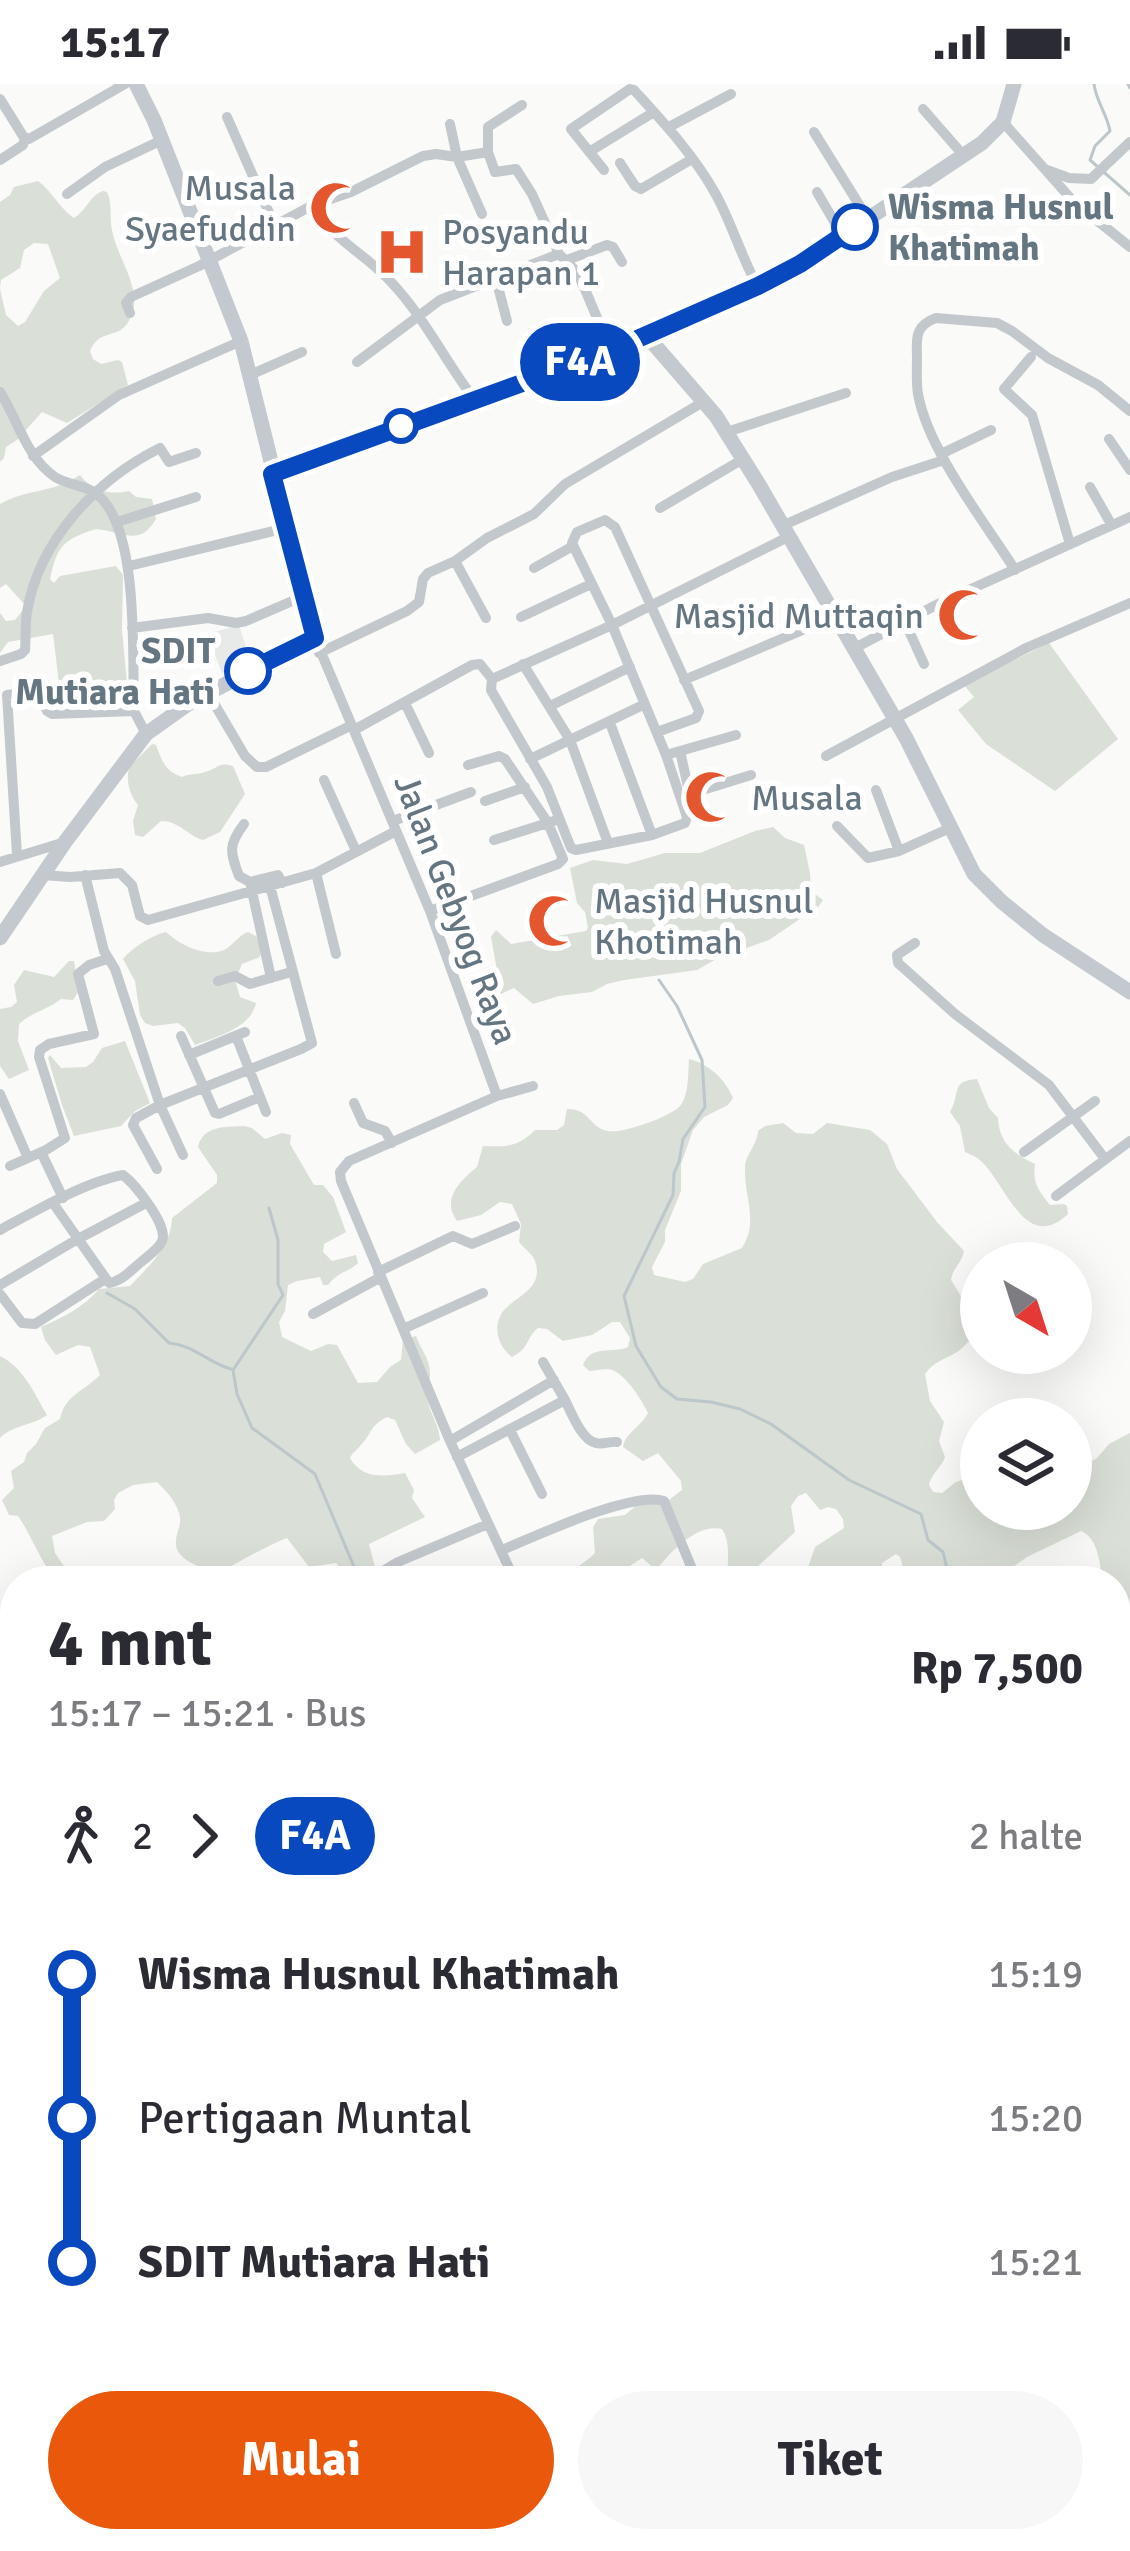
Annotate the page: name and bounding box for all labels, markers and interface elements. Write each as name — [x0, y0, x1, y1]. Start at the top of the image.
text: 15:17 — [60, 15, 170, 70]
place label: Musala Syaefuddin — [125, 166, 296, 252]
mosque icon: Musala Syaefuddin — [307, 179, 365, 237]
place label: Wisma Husnul Khatimah — [888, 185, 1114, 271]
marker: Wisma Husnul Khatimah — [833, 205, 877, 249]
place label: Posyandu Harapan 1 — [442, 210, 600, 296]
hospital icon: Posyandu Harapan 1 — [373, 223, 431, 281]
line badge: F4A — [511, 323, 649, 401]
text: F4A — [544, 336, 616, 387]
unlabelled marker — [385, 410, 417, 442]
mosque icon: Masjid Muttaqin — [935, 586, 993, 644]
place label: Masjid Muttaqin — [674, 594, 924, 639]
place label: SDIT Mutiara Hati — [15, 629, 216, 715]
marker: SDIT Mutiara Hati — [226, 649, 270, 693]
street label: Jalan Gebyog Raya — [383, 768, 528, 1051]
mosque icon: Musala — [682, 768, 740, 826]
place label: Musala — [751, 776, 863, 821]
place label: Masjid Husnul Khotimah — [594, 879, 814, 965]
mosque icon: Masjid Husnul Khotimah — [525, 892, 583, 950]
north arrow — [960, 1242, 1092, 1374]
map controls — [960, 1242, 1092, 1530]
button: layers — [960, 1398, 1092, 1530]
text: 4 mnt — [48, 1603, 212, 1684]
text: Rp 7,500 — [911, 1641, 1083, 1696]
text: 15:17 – 15:21 · Bus — [48, 1689, 366, 1737]
icon: walk — [48, 1803, 114, 1869]
icon: forward — [171, 1803, 237, 1869]
text: F4A — [279, 1810, 351, 1861]
text: 2 — [132, 1812, 153, 1860]
text: 2 halte — [969, 1812, 1083, 1860]
text: Wisma Husnul Khatimah — [138, 1947, 620, 2002]
text: 15:19 — [988, 1950, 1083, 1998]
text: Pertigaan Muntal — [138, 2091, 472, 2146]
text: 15:20 — [988, 2094, 1083, 2142]
text: SDIT Mutiara Hati — [138, 2235, 490, 2290]
text: 15:21 — [988, 2238, 1083, 2286]
button: Mulai — [48, 2391, 554, 2529]
button: Tiket — [578, 2391, 1083, 2529]

